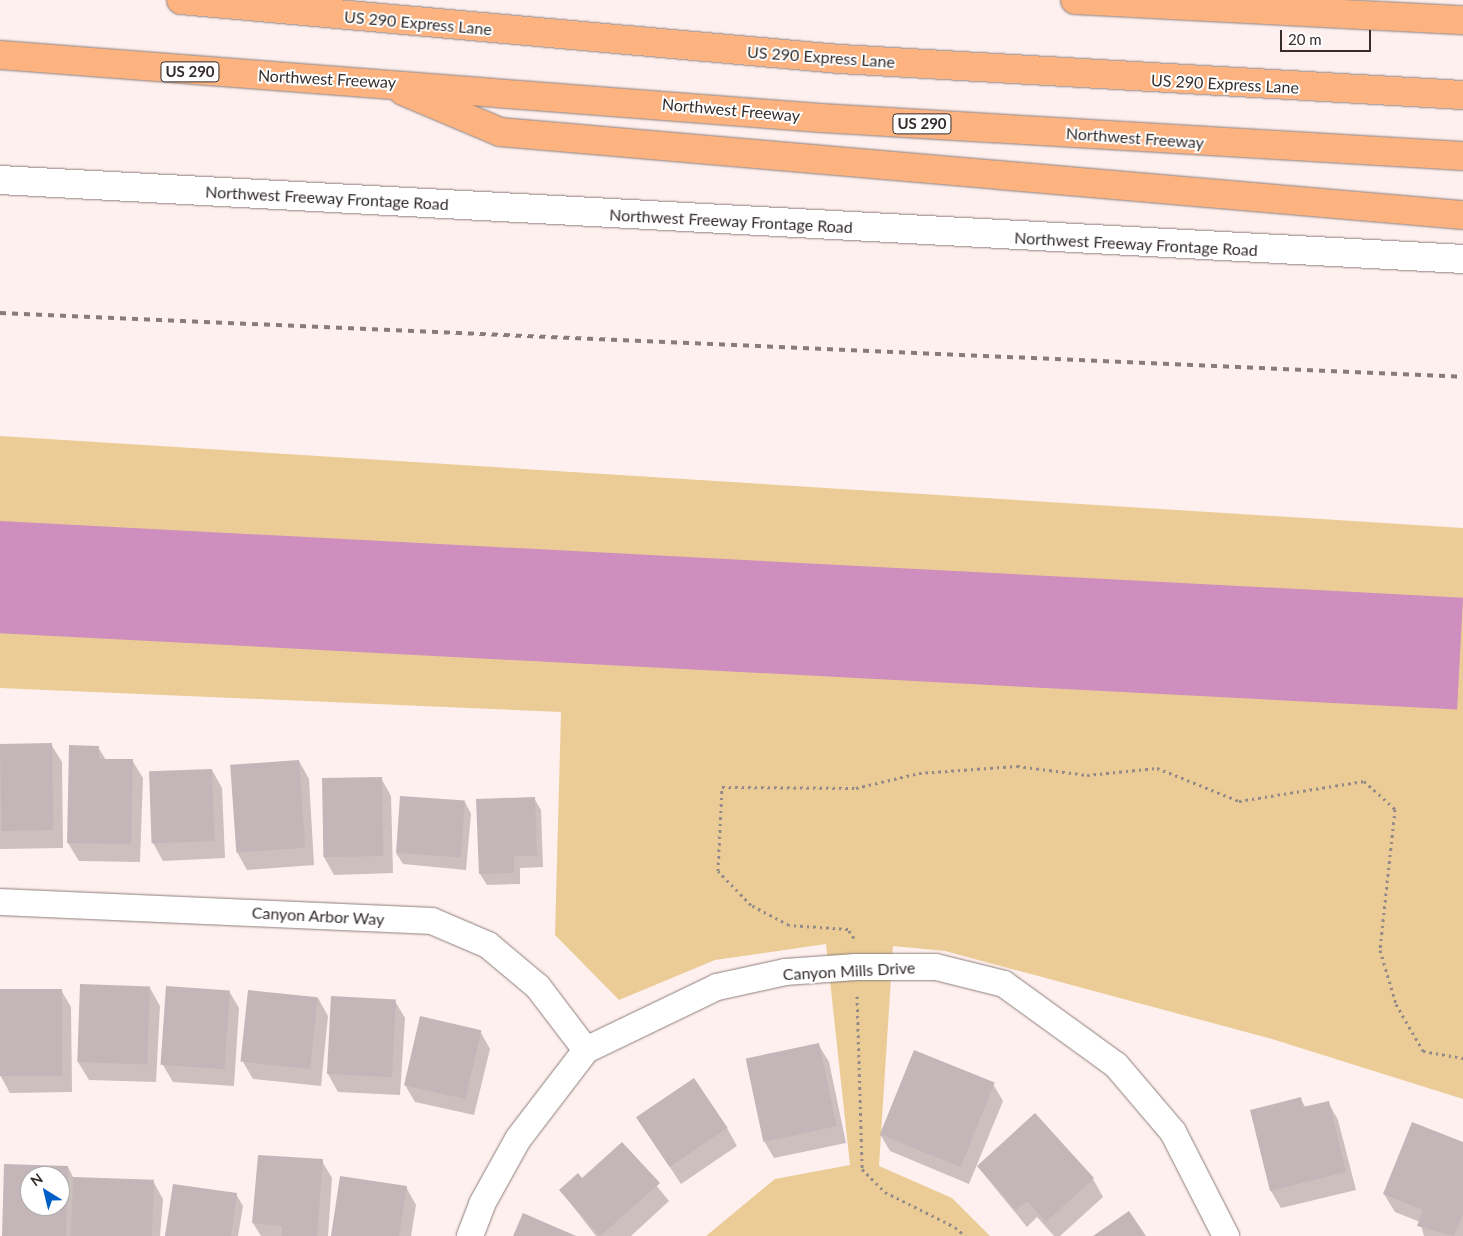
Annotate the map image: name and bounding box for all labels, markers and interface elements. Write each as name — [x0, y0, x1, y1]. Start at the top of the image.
street label: US 290 Express Lane — [343, 7, 493, 39]
scale bar — [1283, 20, 1374, 52]
text: 20 m — [1288, 30, 1322, 48]
street label: US 290 Express Lane — [746, 42, 896, 72]
road number: US 290 — [160, 60, 220, 84]
street label: Northwest Freeway — [257, 66, 397, 92]
street label: US 290 Express Lane — [1151, 71, 1299, 97]
street label: Northwest Freeway — [661, 94, 801, 126]
road number: US 290 — [892, 112, 952, 136]
street label: Northwest Freeway — [1065, 124, 1205, 152]
street label: Northwest Freeway Frontage Road — [205, 182, 449, 214]
street label: Northwest Freeway Frontage Road — [609, 205, 853, 237]
street label: Northwest Freeway Frontage Road — [1014, 228, 1258, 260]
street label: Canyon Arbor Way — [251, 903, 385, 929]
street label: Canyon Mills Drive — [782, 958, 916, 984]
north arrow — [20, 1166, 70, 1216]
text: N — [27, 1169, 46, 1189]

